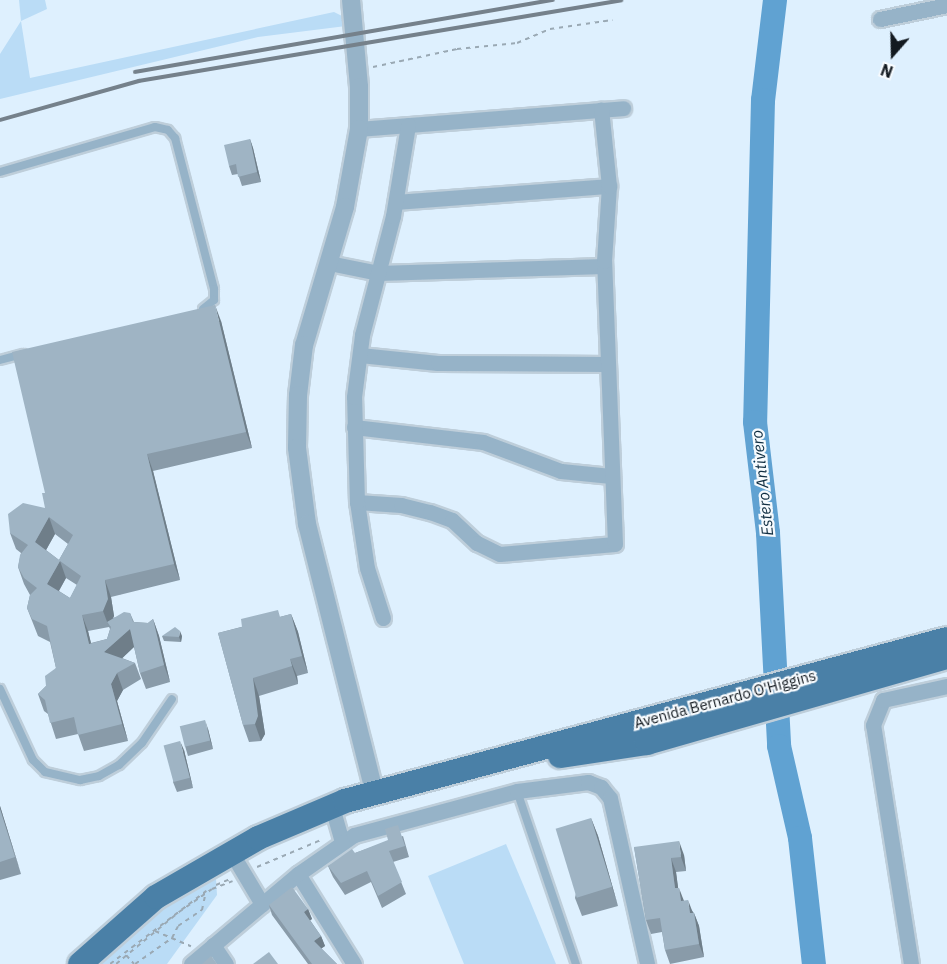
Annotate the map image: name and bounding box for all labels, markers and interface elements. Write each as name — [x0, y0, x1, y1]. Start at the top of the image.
north arrow — [863, 24, 923, 84]
text: N — [878, 60, 896, 82]
water label: Estero Antivero — [747, 429, 777, 537]
street label: Avenida Bernardo O'Higgins — [632, 666, 818, 732]

